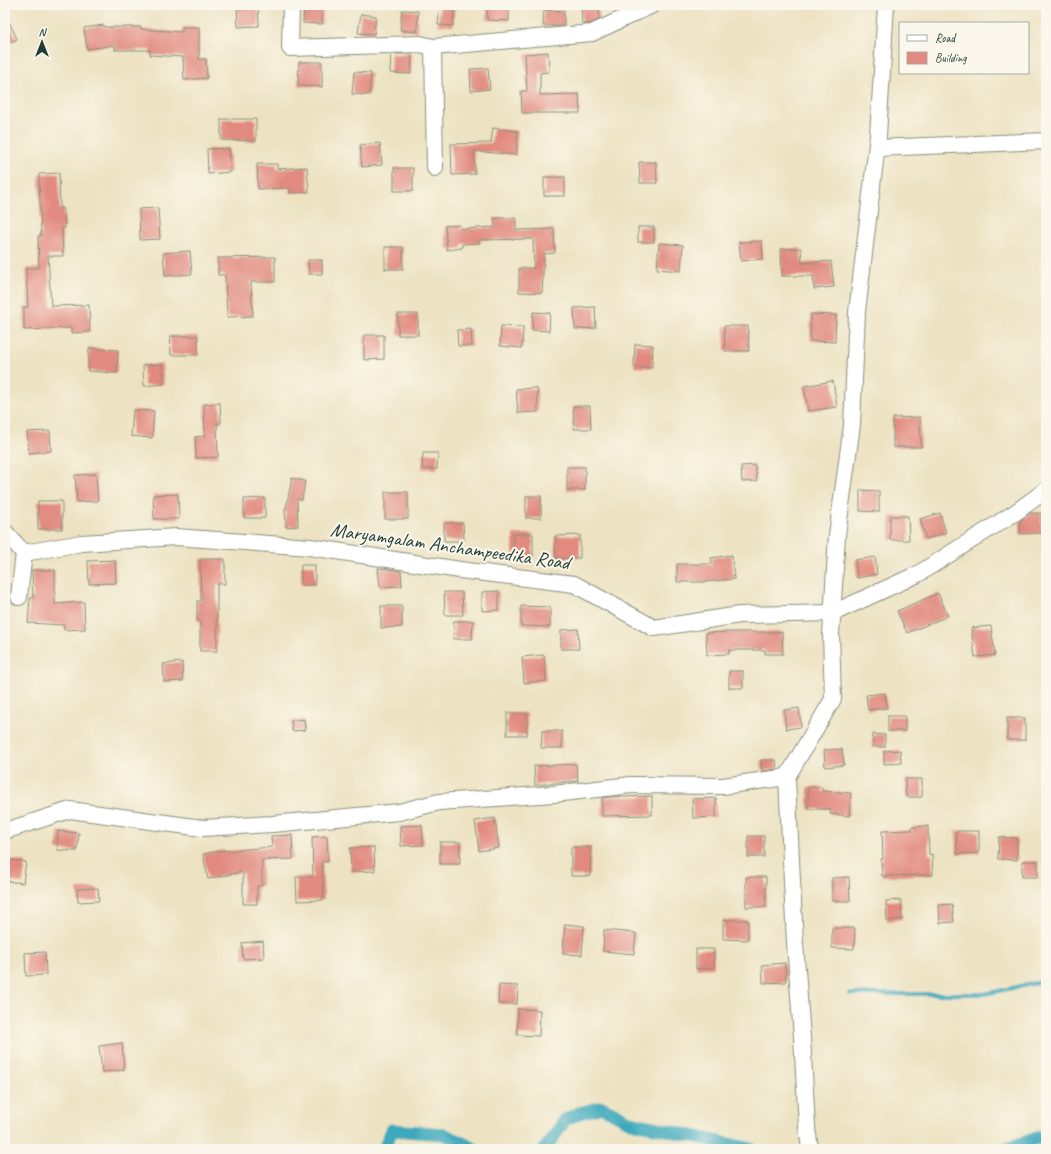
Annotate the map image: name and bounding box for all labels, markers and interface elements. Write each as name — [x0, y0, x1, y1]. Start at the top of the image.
north arrow — [22, 22, 62, 62]
legend — [899, 22, 1029, 74]
text: N — [39, 25, 48, 39]
text: Road — [935, 30, 957, 46]
text: Building — [935, 50, 967, 66]
street label: Maryamgalam Anchampeedika Road — [329, 517, 574, 576]

